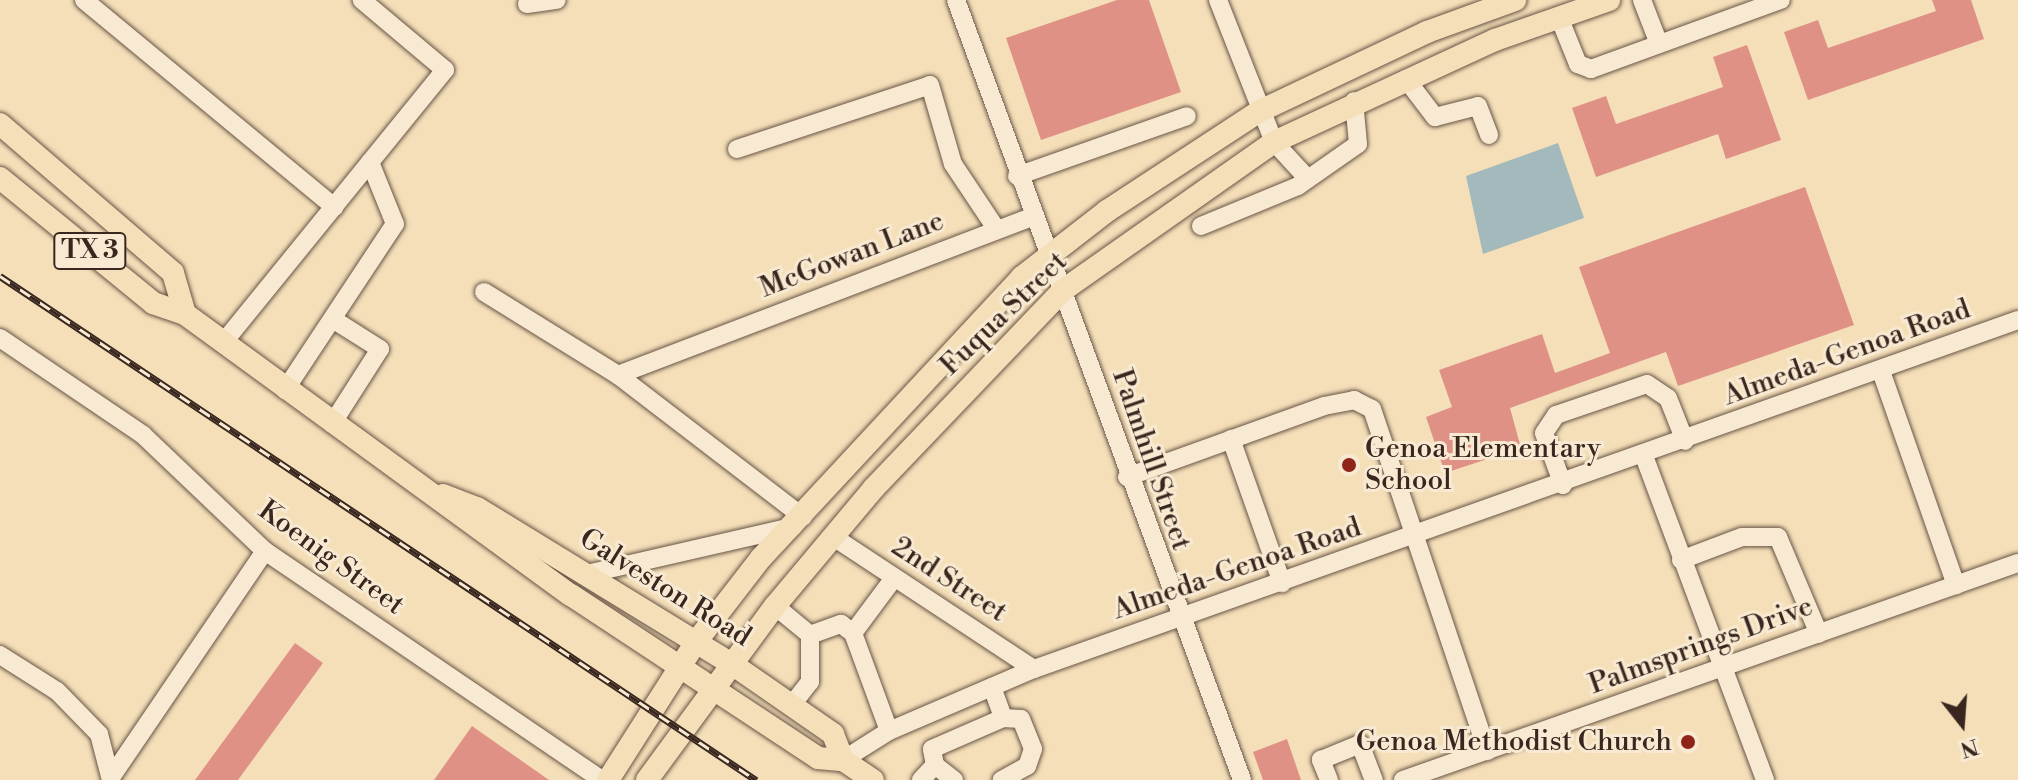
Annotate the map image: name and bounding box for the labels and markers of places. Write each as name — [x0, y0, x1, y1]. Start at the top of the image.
place label: Genoa Elementary School — [1365, 432, 1601, 498]
marker: Genoa Elementary School — [1340, 456, 1358, 474]
place label: Genoa Methodist Church — [1356, 725, 1672, 759]
marker: Genoa Methodist Church — [1679, 733, 1697, 751]

